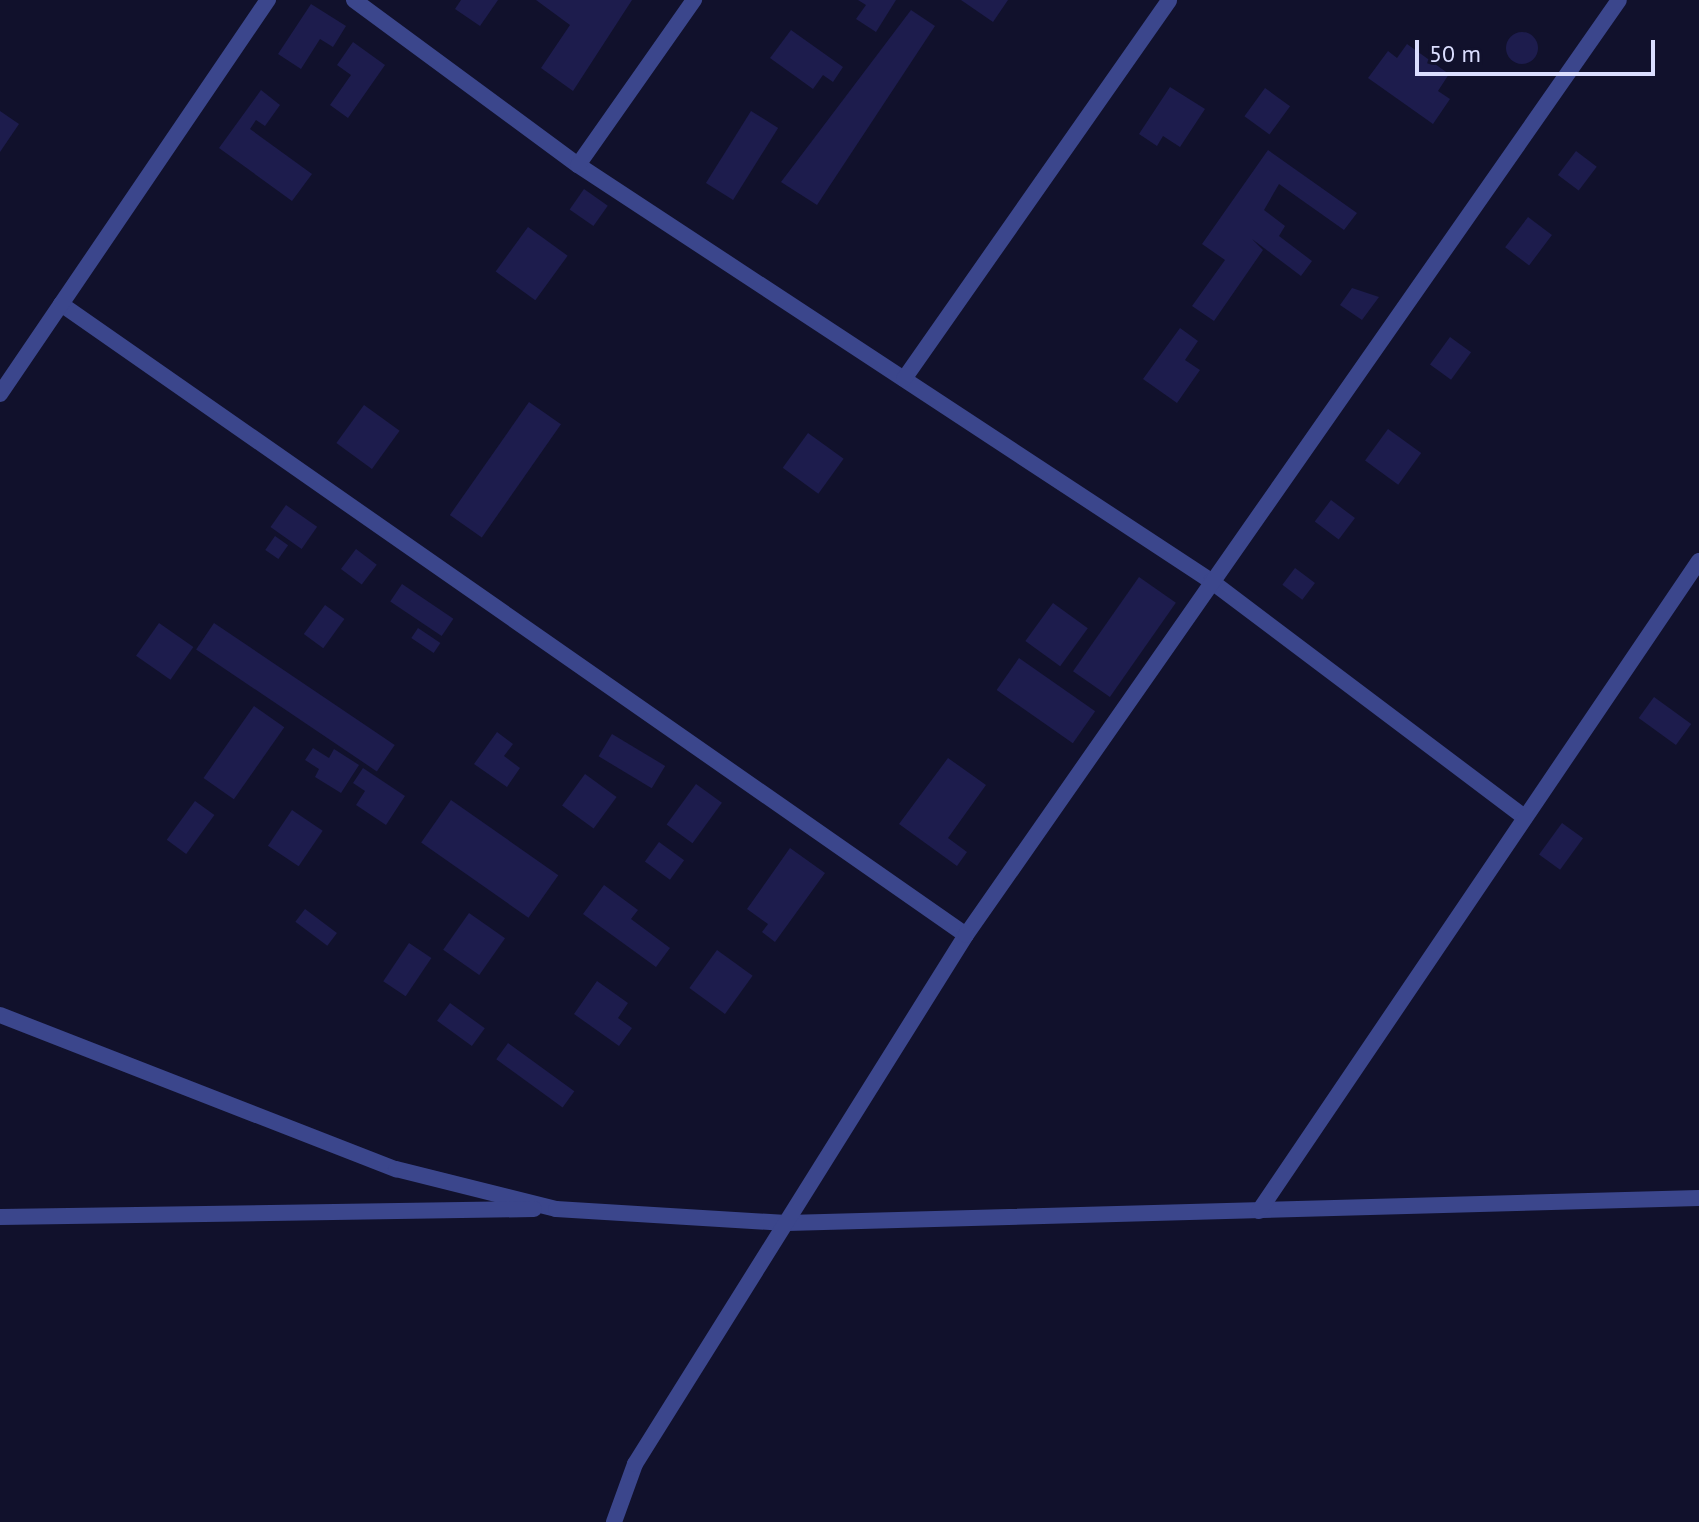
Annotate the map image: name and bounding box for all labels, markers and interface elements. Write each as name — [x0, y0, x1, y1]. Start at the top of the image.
scale bar — [1419, 24, 1659, 74]
text: 50 m — [1429, 38, 1481, 69]

